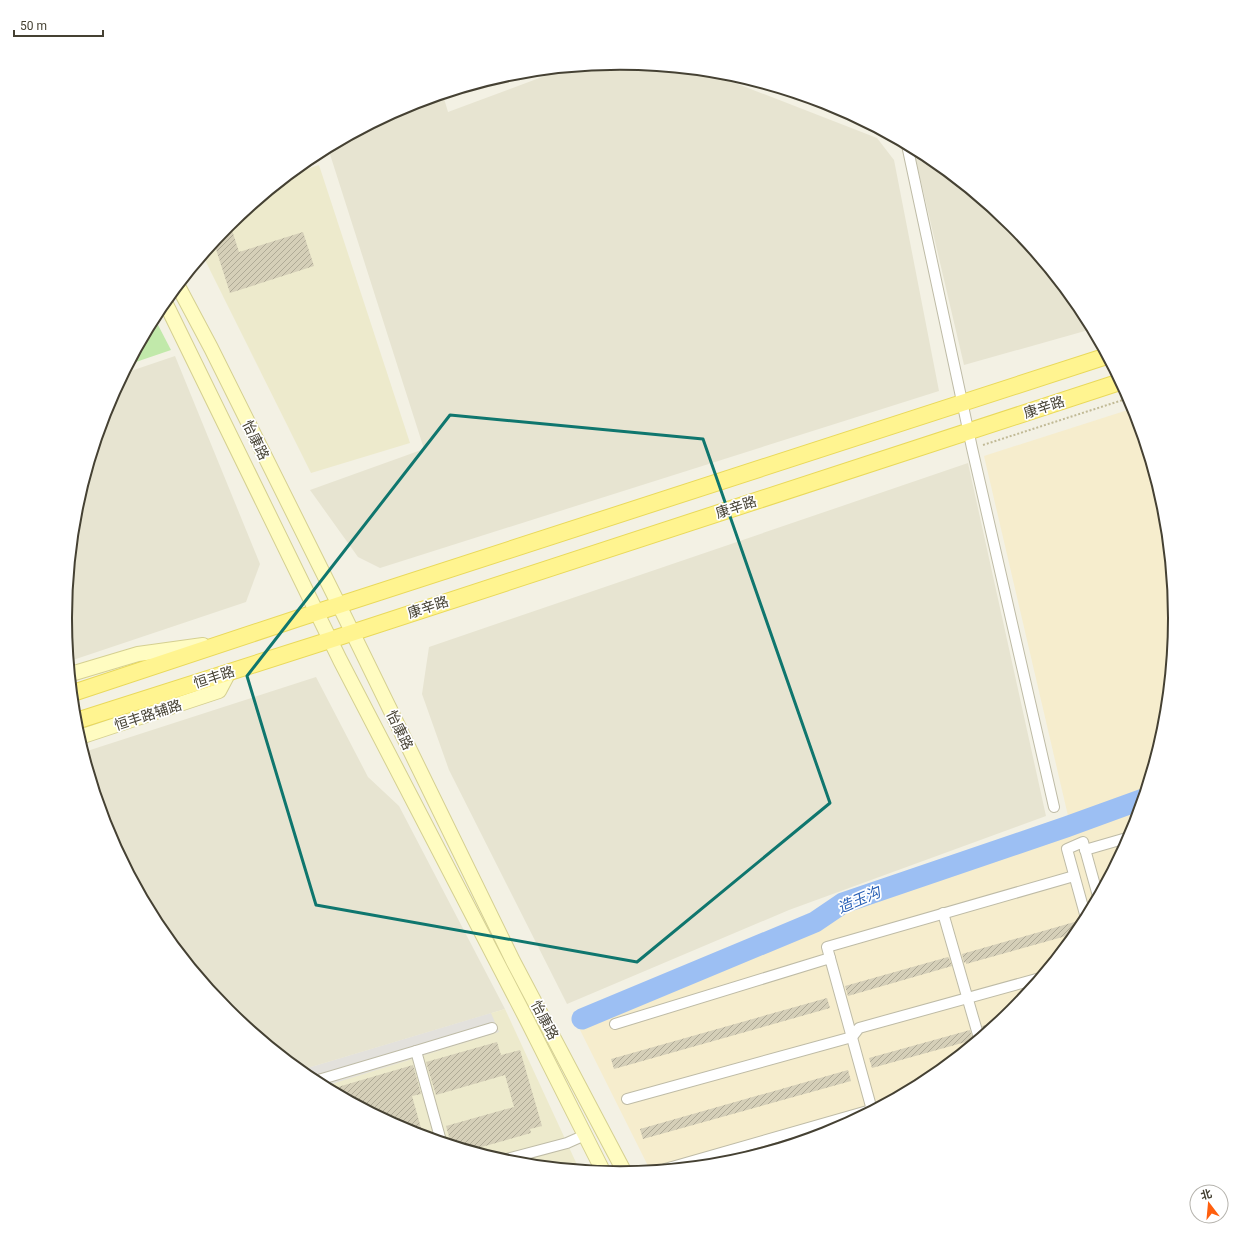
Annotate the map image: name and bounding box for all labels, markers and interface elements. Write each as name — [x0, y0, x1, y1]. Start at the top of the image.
scale bar — [14, 12, 103, 38]
text: 50 m — [20, 19, 47, 33]
street label: 康辛路 — [1022, 393, 1066, 421]
street label: 怡康路 — [240, 418, 272, 462]
street label: 康辛路 — [714, 493, 758, 521]
street label: 康辛路 — [406, 593, 450, 621]
street label: 恒丰路 — [192, 663, 236, 691]
street label: 恒丰路辅路 — [112, 697, 184, 733]
street label: 怡康路 — [384, 708, 416, 752]
water label: 造玉沟 — [835, 882, 885, 917]
street label: 怡康路 — [528, 998, 562, 1042]
north arrow — [1189, 1184, 1229, 1224]
text: 北 — [1199, 1187, 1213, 1203]

